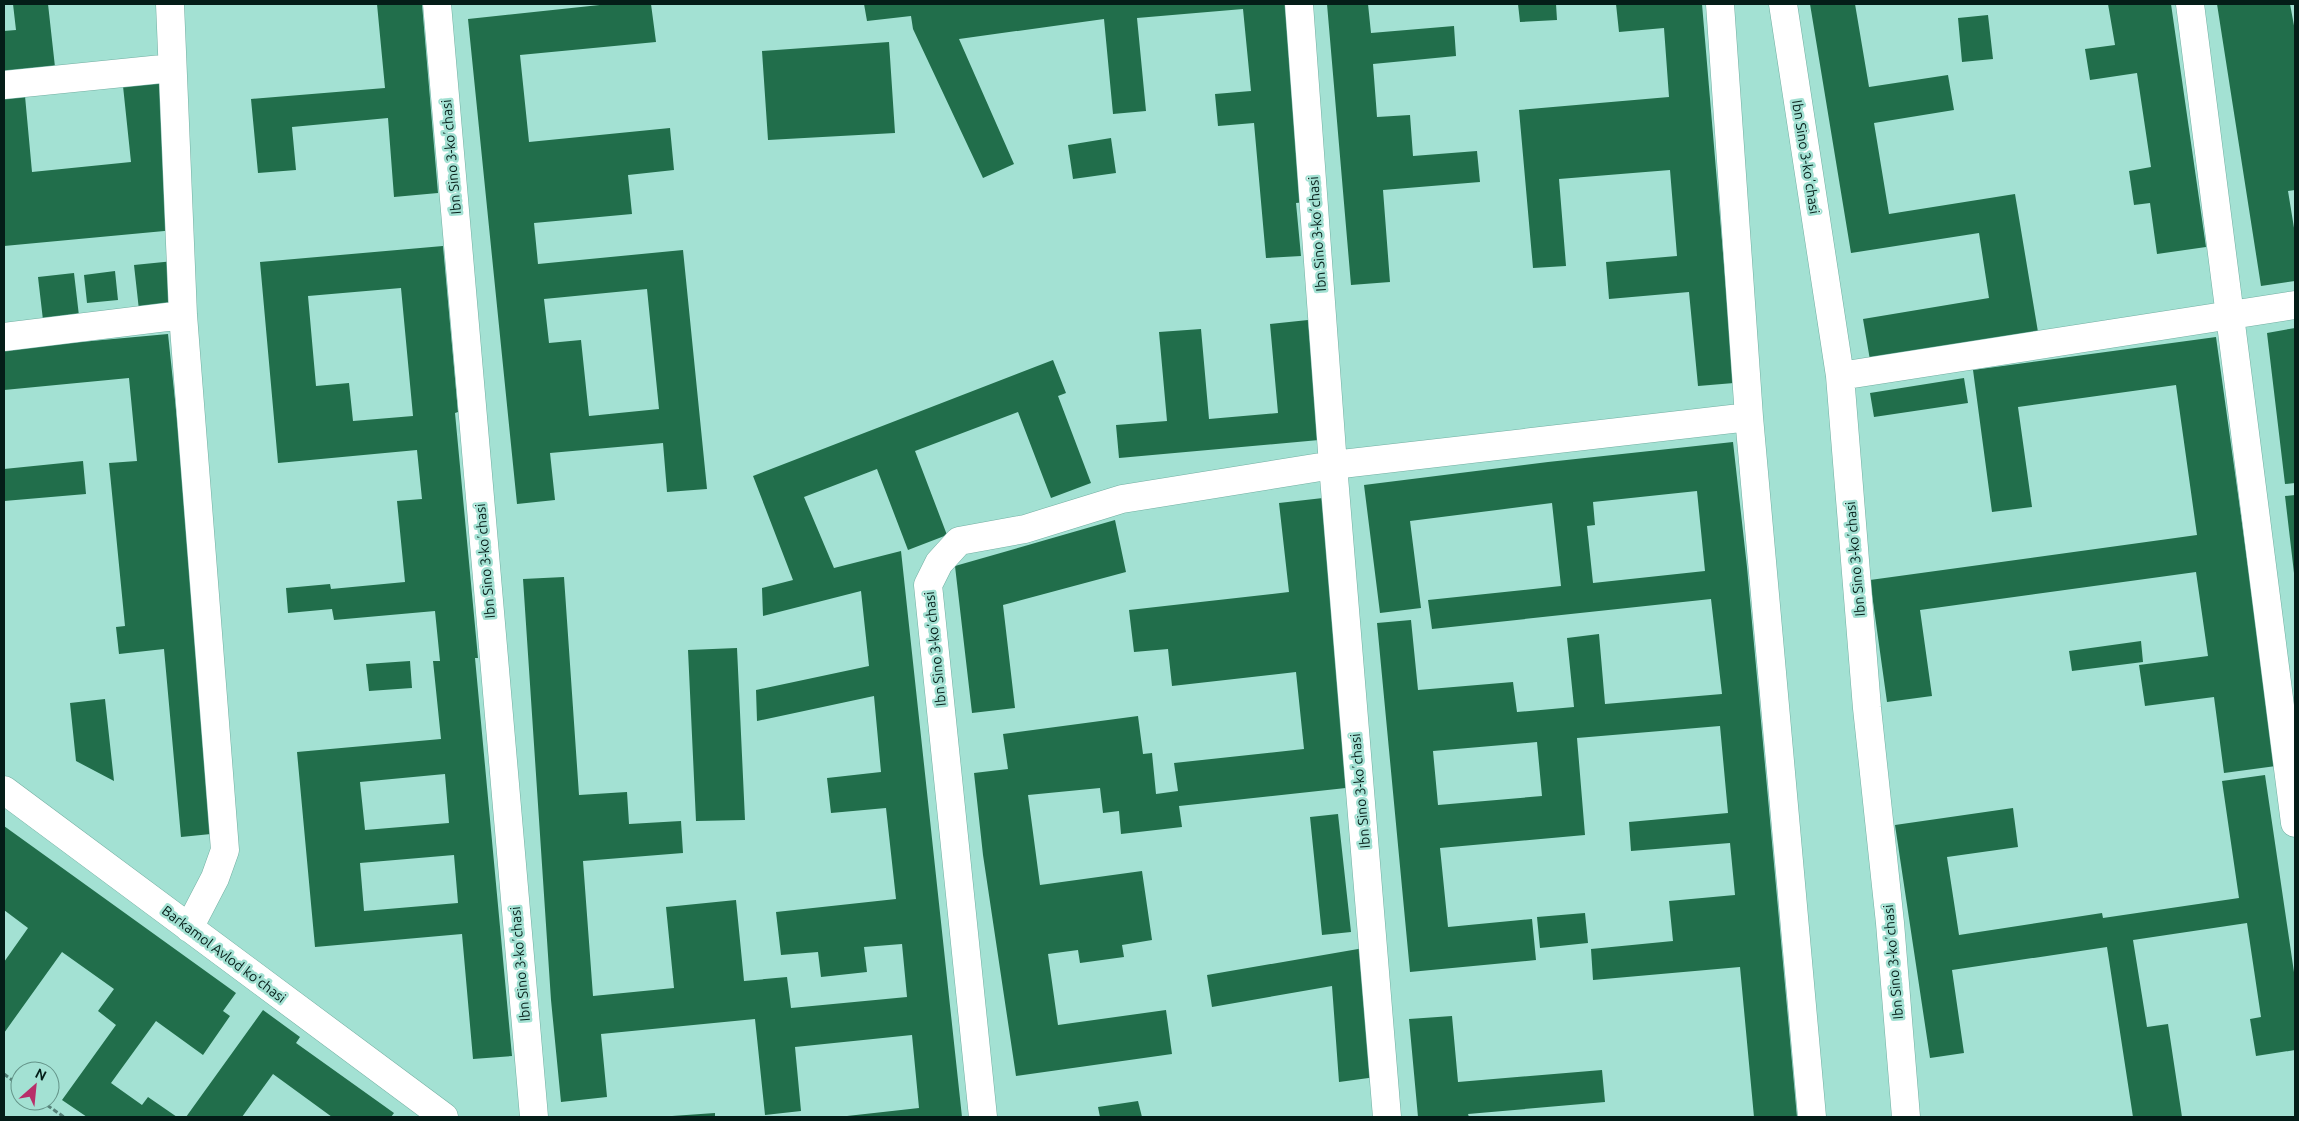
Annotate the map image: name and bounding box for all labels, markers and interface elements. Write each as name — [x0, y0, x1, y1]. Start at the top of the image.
street label: Ibn Sino 3-koʼchasi — [438, 99, 464, 215]
street label: Ibn Sino 3-koʼchasi — [1789, 99, 1823, 215]
street label: Ibn Sino 3-koʼchasi — [1305, 176, 1329, 292]
street label: Ibn Sino 3-koʼchasi — [1842, 501, 1868, 617]
street label: Ibn Sino 3-koʼchasi — [472, 503, 498, 619]
street label: Ibn Sino 3-koʼchasi — [921, 591, 949, 707]
street label: Ibn Sino 3-koʼchasi — [1347, 733, 1373, 849]
street label: Barkamol Avlod koʻchasi — [159, 902, 289, 1006]
street label: Ibn Sino 3-koʼchasi — [1880, 904, 1906, 1020]
street label: Ibn Sino 3-koʼchasi — [507, 906, 533, 1022]
north arrow — [10, 1061, 60, 1111]
text: N — [33, 1065, 49, 1084]

